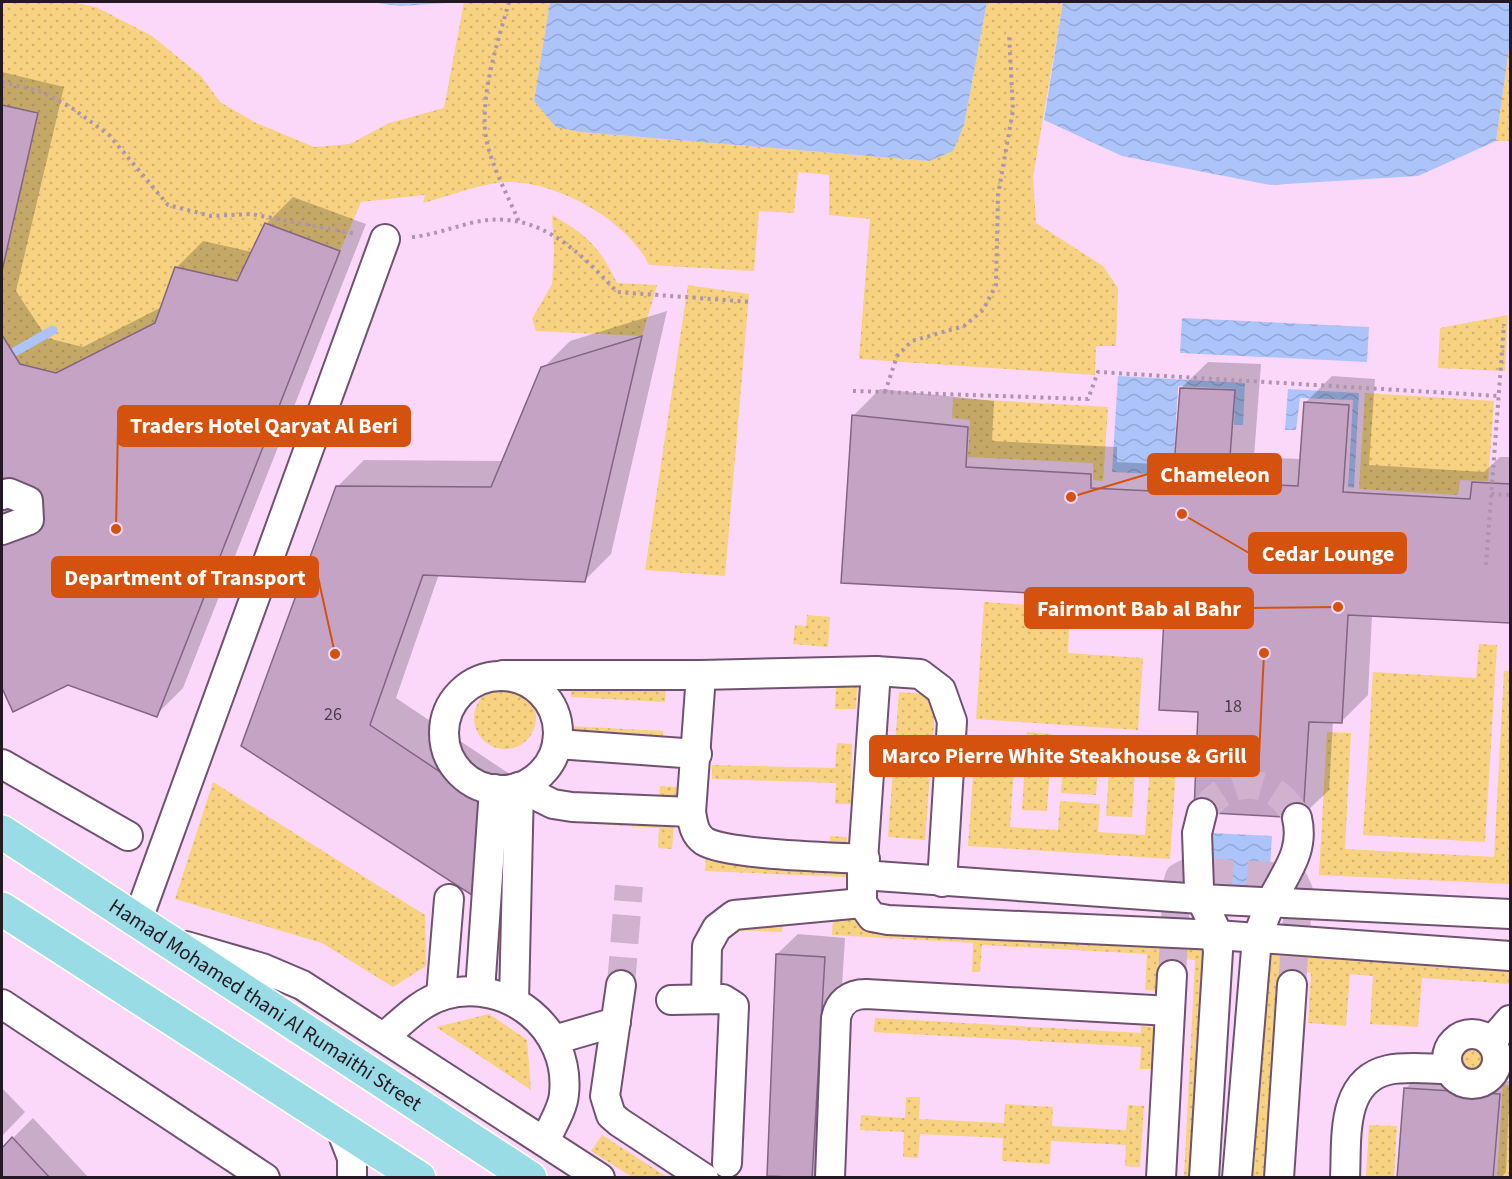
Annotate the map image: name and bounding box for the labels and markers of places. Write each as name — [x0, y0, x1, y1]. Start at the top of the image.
callout: Traders Hotel Qaryat Al Beri — [118, 406, 410, 446]
callout: Chameleon — [1148, 454, 1281, 494]
callout: Cedar Lounge — [1249, 533, 1406, 573]
callout: Department of Transport — [52, 557, 318, 597]
callout: Fairmont Bab al Bahr — [1025, 588, 1253, 628]
callout: Marco Pierre White Steakhouse & Grill — [870, 736, 1259, 776]

